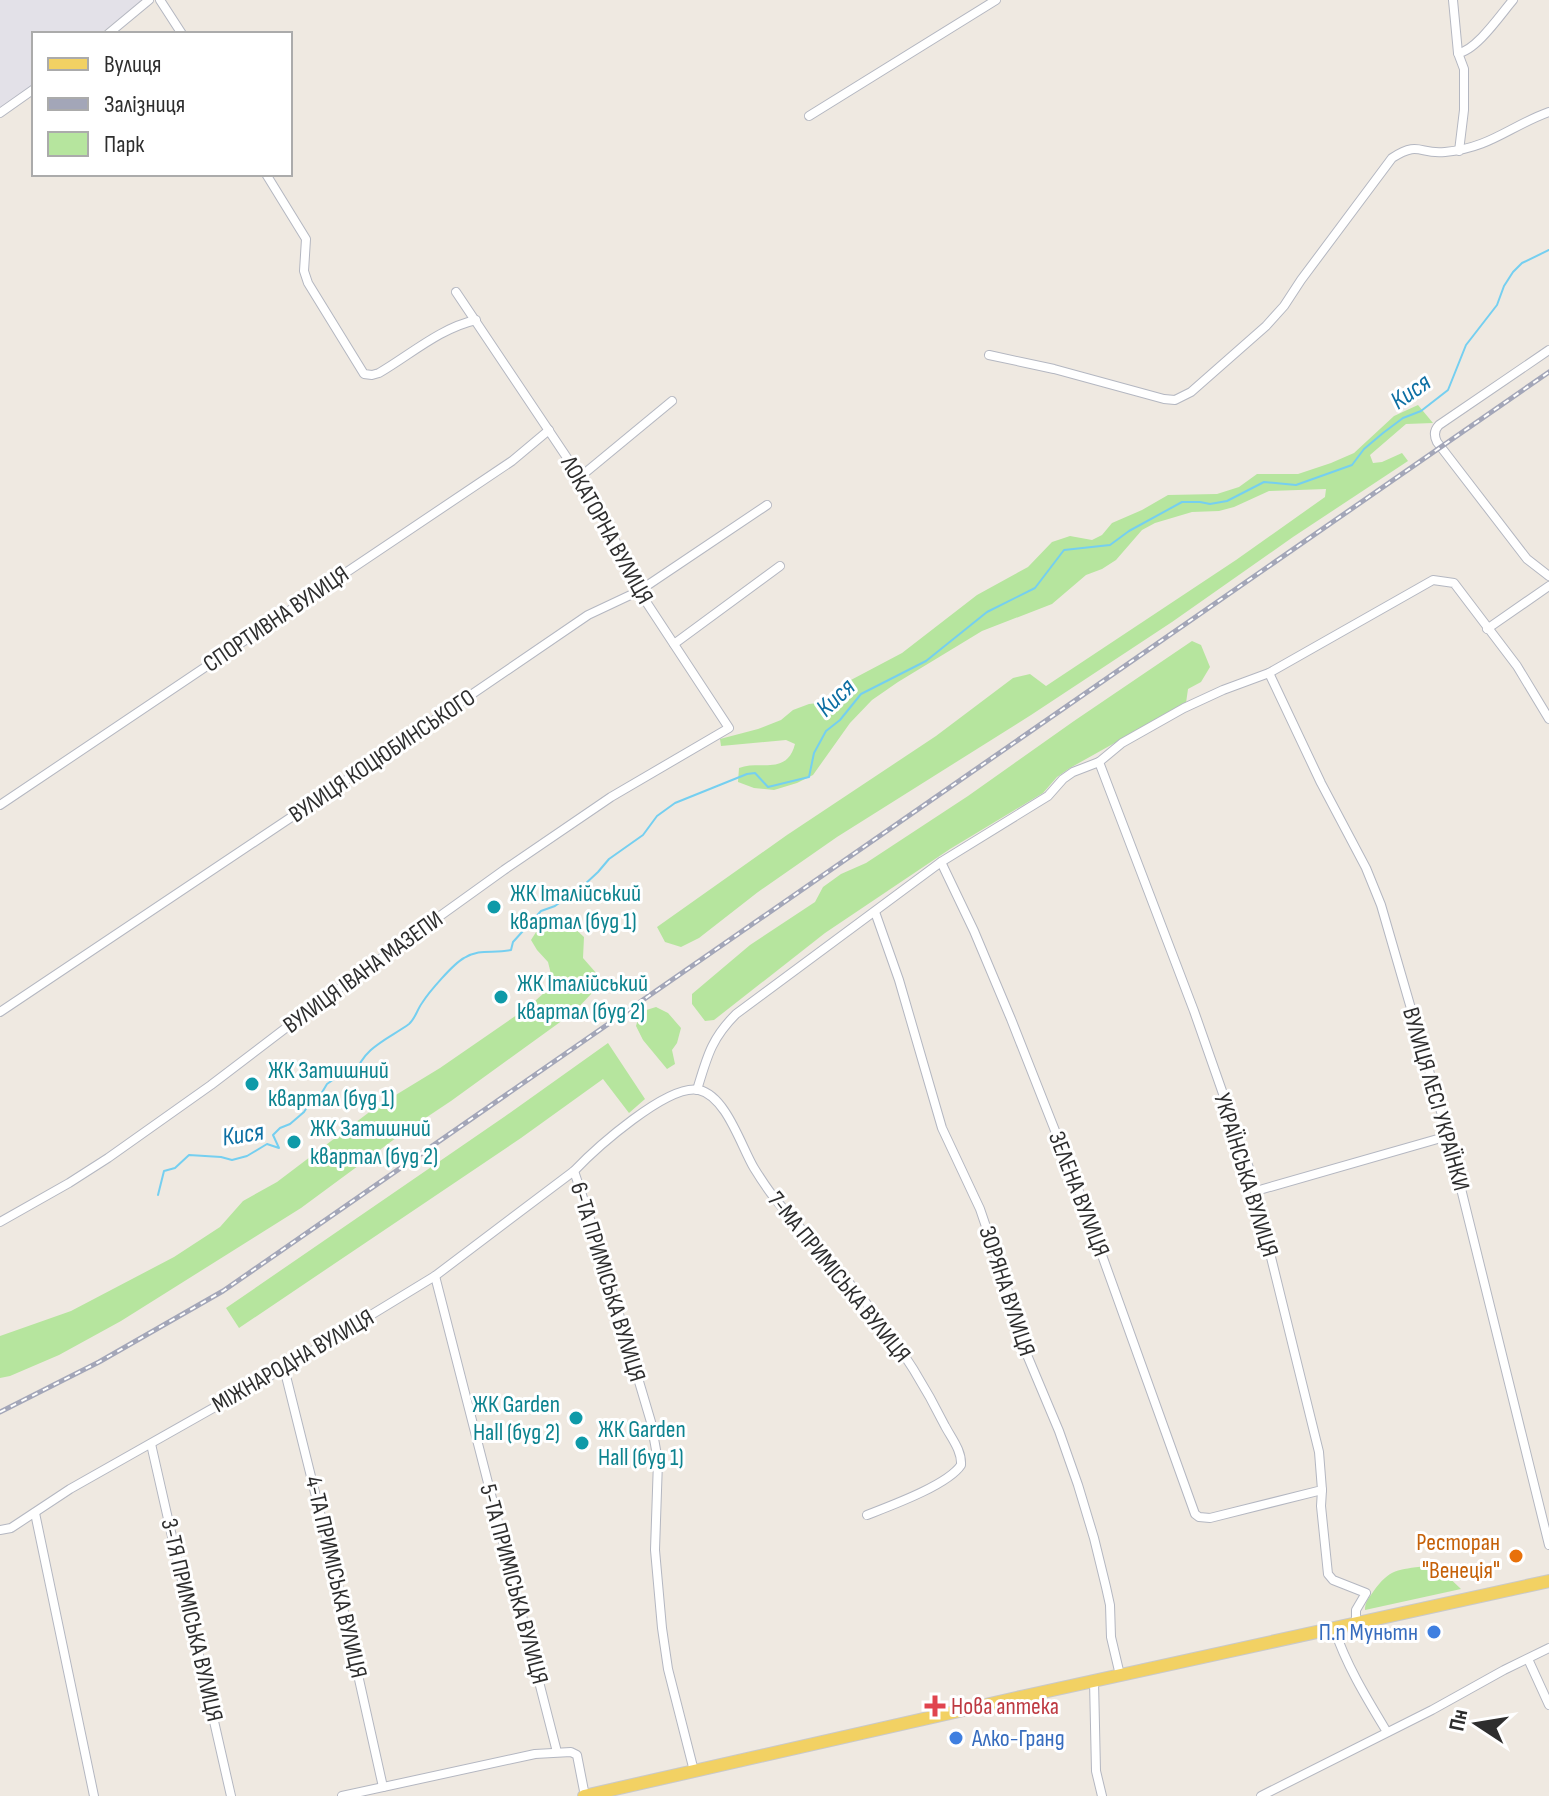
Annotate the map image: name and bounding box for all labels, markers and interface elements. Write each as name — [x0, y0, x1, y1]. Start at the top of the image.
legend — [32, 32, 292, 176]
text: Вулиця — [104, 50, 162, 79]
text: Залізниця — [104, 90, 185, 119]
text: Парк — [104, 130, 145, 159]
water label: Кися — [1385, 367, 1437, 417]
street label: ЛОКАТОРНА ВУЛИЦЯ — [554, 450, 660, 609]
street label: СПОРТИВНА ВУЛИЦЯ — [198, 560, 354, 678]
water label: Кися — [810, 672, 862, 724]
street label: ВУЛИЦЯ КОЦЮБИНСЬКОГО — [283, 683, 481, 829]
place label: ЖК Італійський квартал (буд 1) — [510, 879, 641, 936]
marker: ЖК Італійський квартал (буд 1) — [485, 898, 503, 916]
street label: ВУЛИЦЯ ІВАНА МАЗЕПИ — [278, 904, 448, 1040]
place label: ЖК Італійський квартал (буд 2) — [517, 969, 648, 1026]
marker: ЖК Італійський квартал (буд 2) — [492, 988, 510, 1006]
street label: ВУЛИЦЯ ЛЕСІ УКРАЇНКИ — [1396, 1004, 1476, 1194]
place label: ЖК Затишний квартал (буд 1) — [268, 1056, 395, 1113]
marker: ЖК Затишний квартал (буд 1) — [243, 1075, 261, 1093]
street label: УКРАЇНСЬКА ВУЛИЦЯ — [1207, 1090, 1285, 1260]
place label: ЖК Затишний квартал (буд 2) — [310, 1114, 438, 1171]
water label: Кися — [220, 1116, 266, 1154]
street label: ЗЕЛЕНА ВУЛИЦЯ — [1042, 1127, 1116, 1261]
marker: ЖК Затишний квартал (буд 2) — [285, 1133, 303, 1151]
street label: 6-ТА ПРИМІСЬКА ВУЛИЦЯ — [564, 1179, 652, 1385]
street label: 7-МА ПРИМІСЬКА ВУЛИЦЯ — [761, 1186, 917, 1368]
street label: ЗОРЯНА ВУЛИЦЯ — [972, 1222, 1042, 1360]
street label: МІЖНАРОДНА ВУЛИЦЯ — [207, 1303, 379, 1419]
place label: ЖК Garden Hall (буд 2) — [472, 1390, 560, 1447]
marker: ЖК Garden Hall (буд 2) — [567, 1409, 585, 1427]
place label: ЖК Garden Hall (буд 1) — [598, 1415, 686, 1472]
marker: ЖК Garden Hall (буд 1) — [573, 1434, 591, 1452]
street label: 4-ТА ПРИМІСЬКА ВУЛИЦЯ — [299, 1473, 373, 1681]
street label: 5-ТА ПРИМІСЬКА ВУЛИЦЯ — [473, 1481, 555, 1687]
street label: 3-ТЯ ПРИМІСЬКА ВУЛИЦЯ — [155, 1516, 229, 1724]
place label: Ресторан "Венеція" — [1416, 1528, 1500, 1585]
marker: Ресторан "Венеція" — [1507, 1547, 1525, 1565]
place label: П.п Муньтн — [1319, 1618, 1418, 1647]
marker: П.п Муньтн — [1425, 1623, 1443, 1641]
north arrow — [1437, 1684, 1517, 1764]
place label: Нова аптека — [951, 1692, 1059, 1721]
marker: Нова аптека — [926, 1697, 944, 1715]
text: Пн — [1443, 1707, 1474, 1733]
place label: Алко-Гранд — [971, 1724, 1065, 1753]
marker: Алко-Гранд — [947, 1729, 965, 1747]

